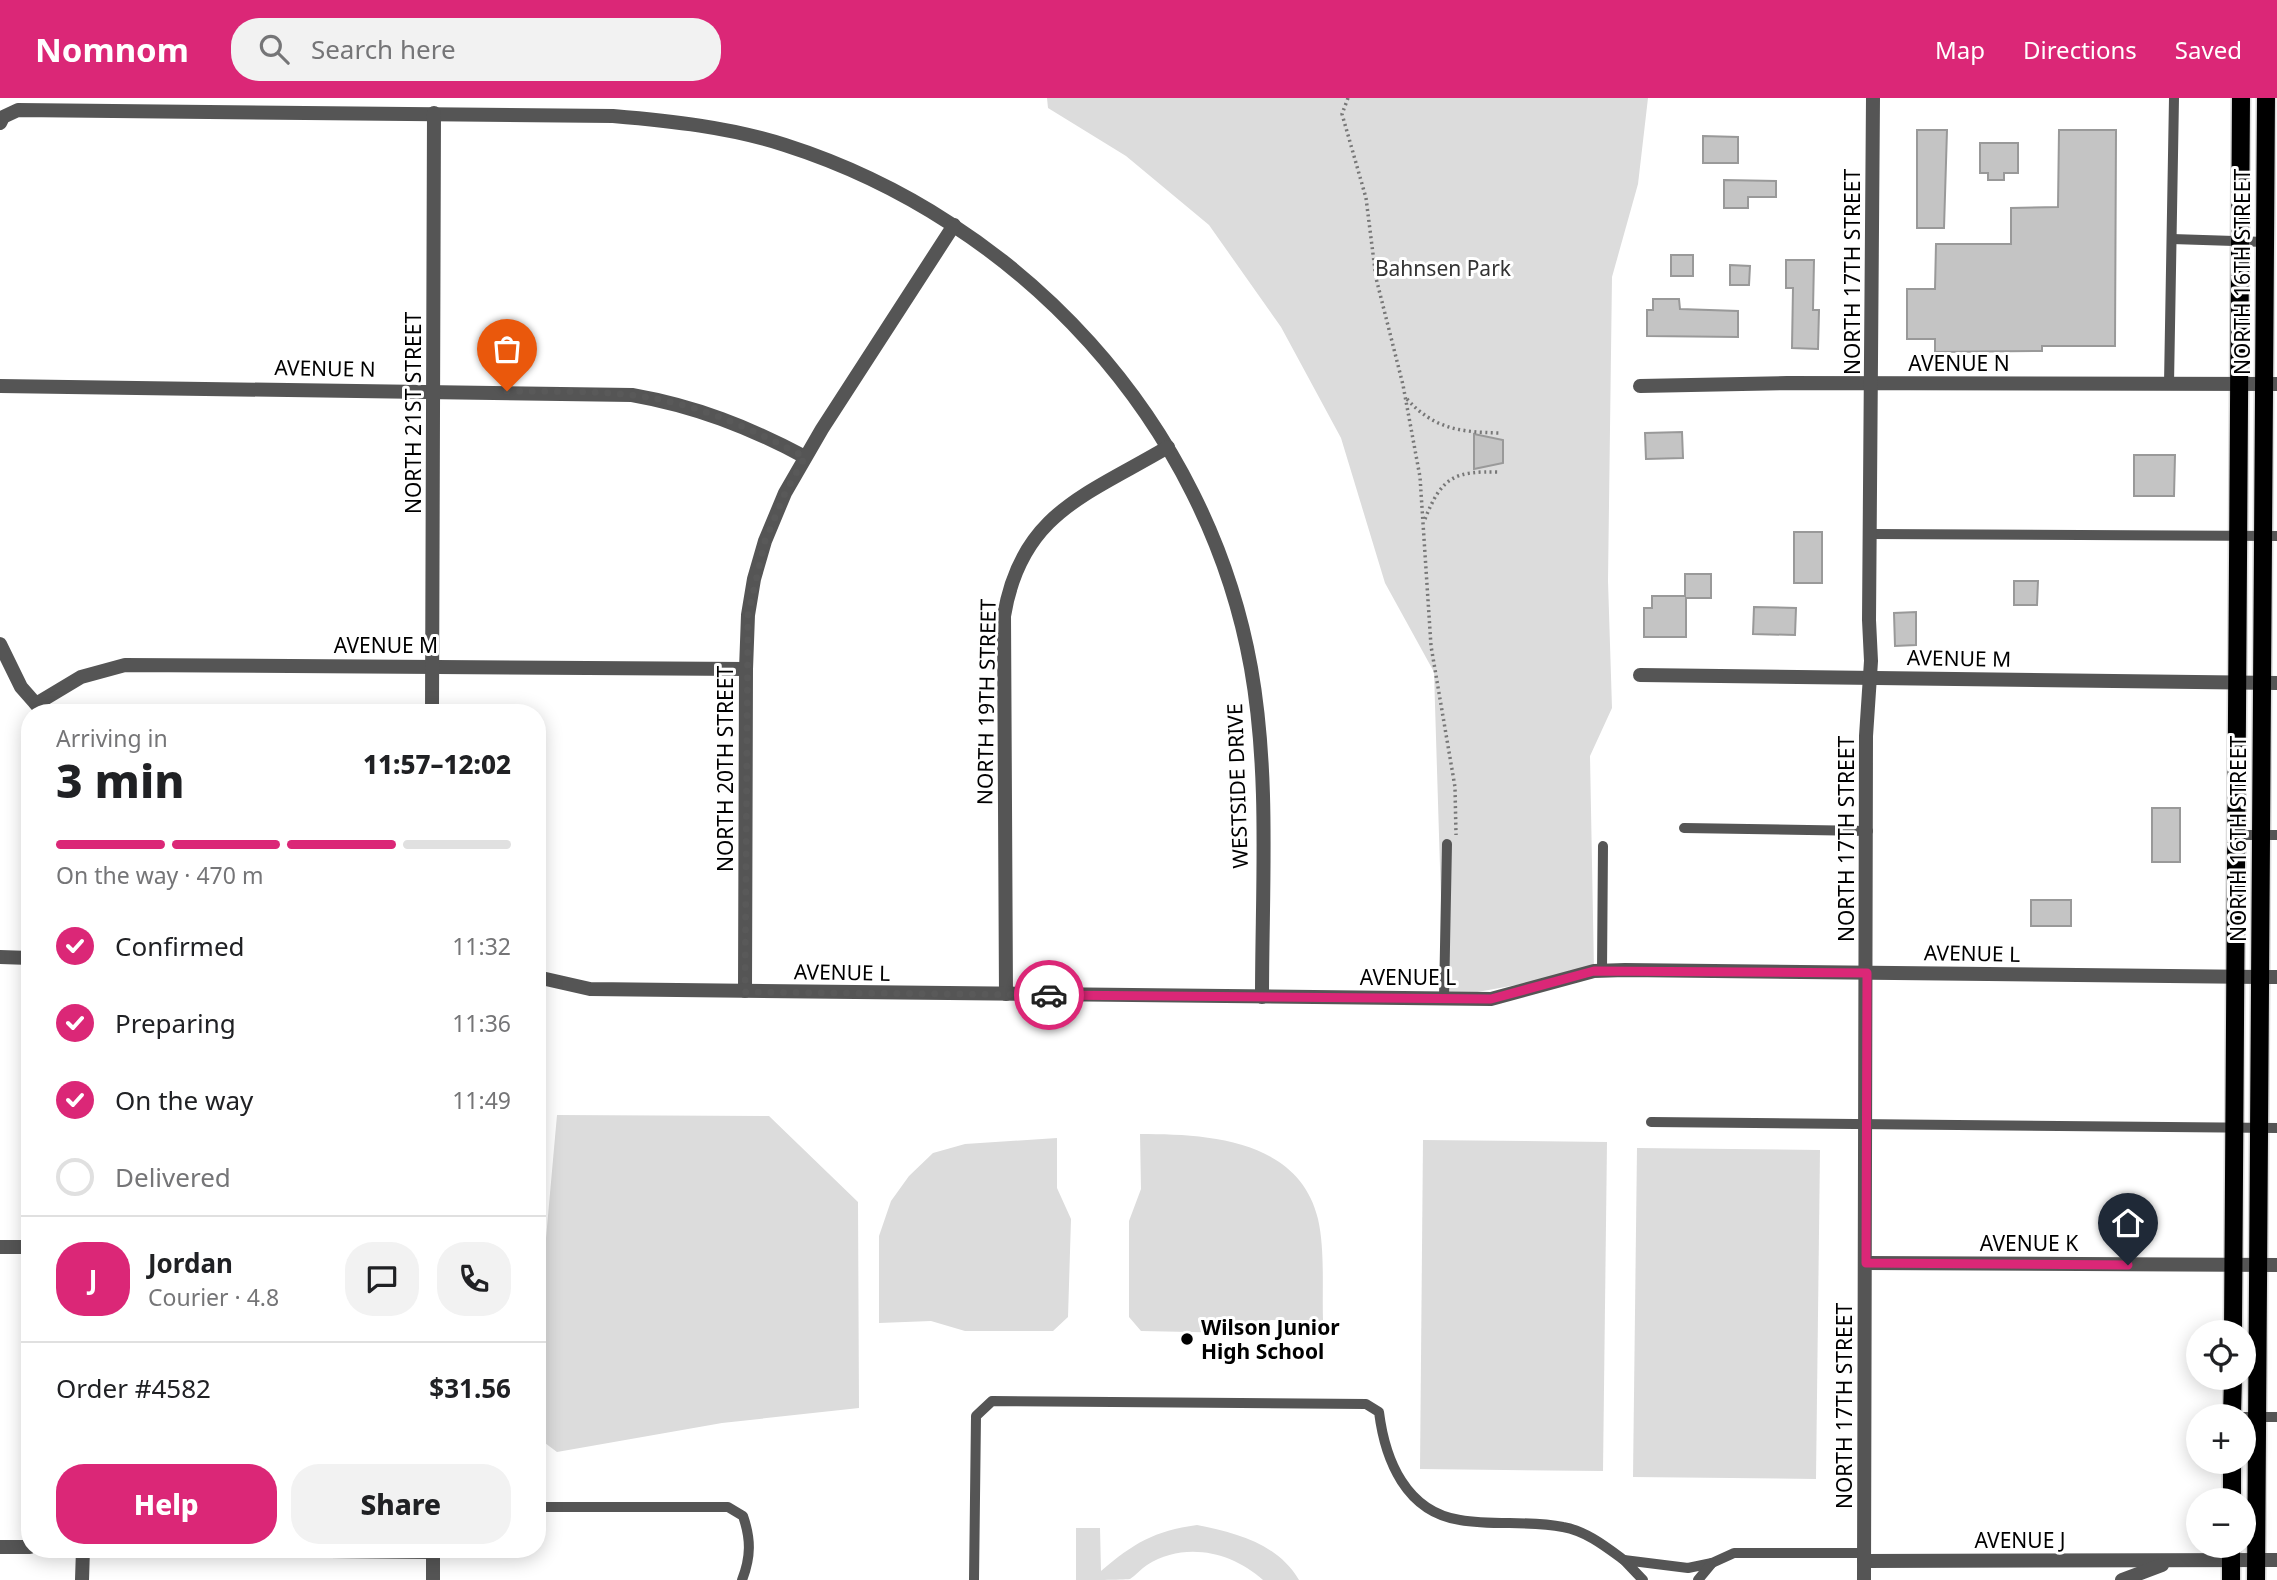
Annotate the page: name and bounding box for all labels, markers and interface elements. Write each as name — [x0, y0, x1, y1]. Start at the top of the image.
search box — [231, 18, 721, 81]
text: Nomnom — [35, 27, 189, 72]
icon: search — [255, 30, 293, 68]
text: Search here — [311, 31, 456, 67]
text: Map — [1935, 33, 1985, 66]
text: Directions — [2023, 33, 2137, 66]
text: Saved — [2175, 33, 2242, 66]
street label: NORTH 17TH STREET — [1838, 169, 1866, 375]
street label: NORTH 16TH STREET — [2228, 169, 2256, 375]
park label: Bahnsen Park — [1375, 254, 1512, 282]
street label: NORTH 21ST STREET — [399, 312, 427, 514]
pin — [477, 319, 537, 391]
icon: bag — [488, 330, 526, 368]
street label: AVENUE N — [1908, 349, 2010, 377]
street label: AVENUE N — [274, 353, 376, 383]
street label: NORTH 19TH STREET — [970, 598, 1002, 805]
street label: AVENUE M — [334, 631, 438, 659]
street label: AVENUE M — [1907, 643, 2011, 673]
street label: NORTH 20TH STREET — [711, 666, 739, 872]
street label: WESTSIDE DRIVE — [1220, 703, 1254, 869]
text: Arriving in — [56, 722, 168, 754]
street label: NORTH 17TH STREET — [1832, 736, 1860, 942]
street label: NORTH 16TH STREET — [2224, 736, 2252, 942]
text: 11:57–12:02 — [363, 746, 511, 782]
text: 3 min — [56, 749, 185, 811]
text: On the way · 470 m — [56, 859, 263, 891]
icon: check — [56, 927, 94, 965]
text: Confirmed — [115, 928, 245, 964]
text: 11:32 — [452, 930, 511, 962]
street label: AVENUE L — [1924, 938, 2020, 968]
street label: AVENUE L — [794, 957, 890, 987]
courier — [1014, 960, 1084, 1030]
street label: AVENUE L — [1360, 963, 1456, 991]
icon: car — [1030, 976, 1068, 1014]
icon: check — [56, 1004, 94, 1042]
text: Preparing — [115, 1005, 236, 1041]
text: 11:36 — [452, 1007, 511, 1039]
icon: check — [56, 1081, 94, 1119]
text: On the way — [115, 1082, 253, 1118]
text: 11:49 — [452, 1084, 511, 1116]
text: Delivered — [115, 1159, 231, 1195]
pin — [2098, 1193, 2158, 1265]
icon: home — [2109, 1204, 2147, 1242]
street label: AVENUE K — [1980, 1229, 2078, 1257]
button: chat — [345, 1242, 419, 1316]
button: phone — [437, 1242, 511, 1316]
text: Jordan — [148, 1245, 233, 1281]
text: J — [89, 1261, 97, 1297]
text: Courier · 4.8 — [148, 1281, 279, 1313]
street label: NORTH 17TH STREET — [1830, 1303, 1858, 1509]
place label: Wilson Junior High School — [1201, 1313, 1340, 1365]
map controls — [2186, 1320, 2256, 1558]
button: locate — [2186, 1320, 2256, 1390]
marker: Wilson Junior High School — [1179, 1331, 1195, 1347]
text: Order #4582 — [56, 1370, 211, 1406]
text: $31.56 — [429, 1370, 511, 1406]
button: + — [2186, 1404, 2256, 1474]
button: Help — [56, 1464, 277, 1544]
button: Share — [291, 1464, 511, 1544]
button: − — [2186, 1488, 2256, 1558]
street label: AVENUE J — [1974, 1526, 2066, 1554]

